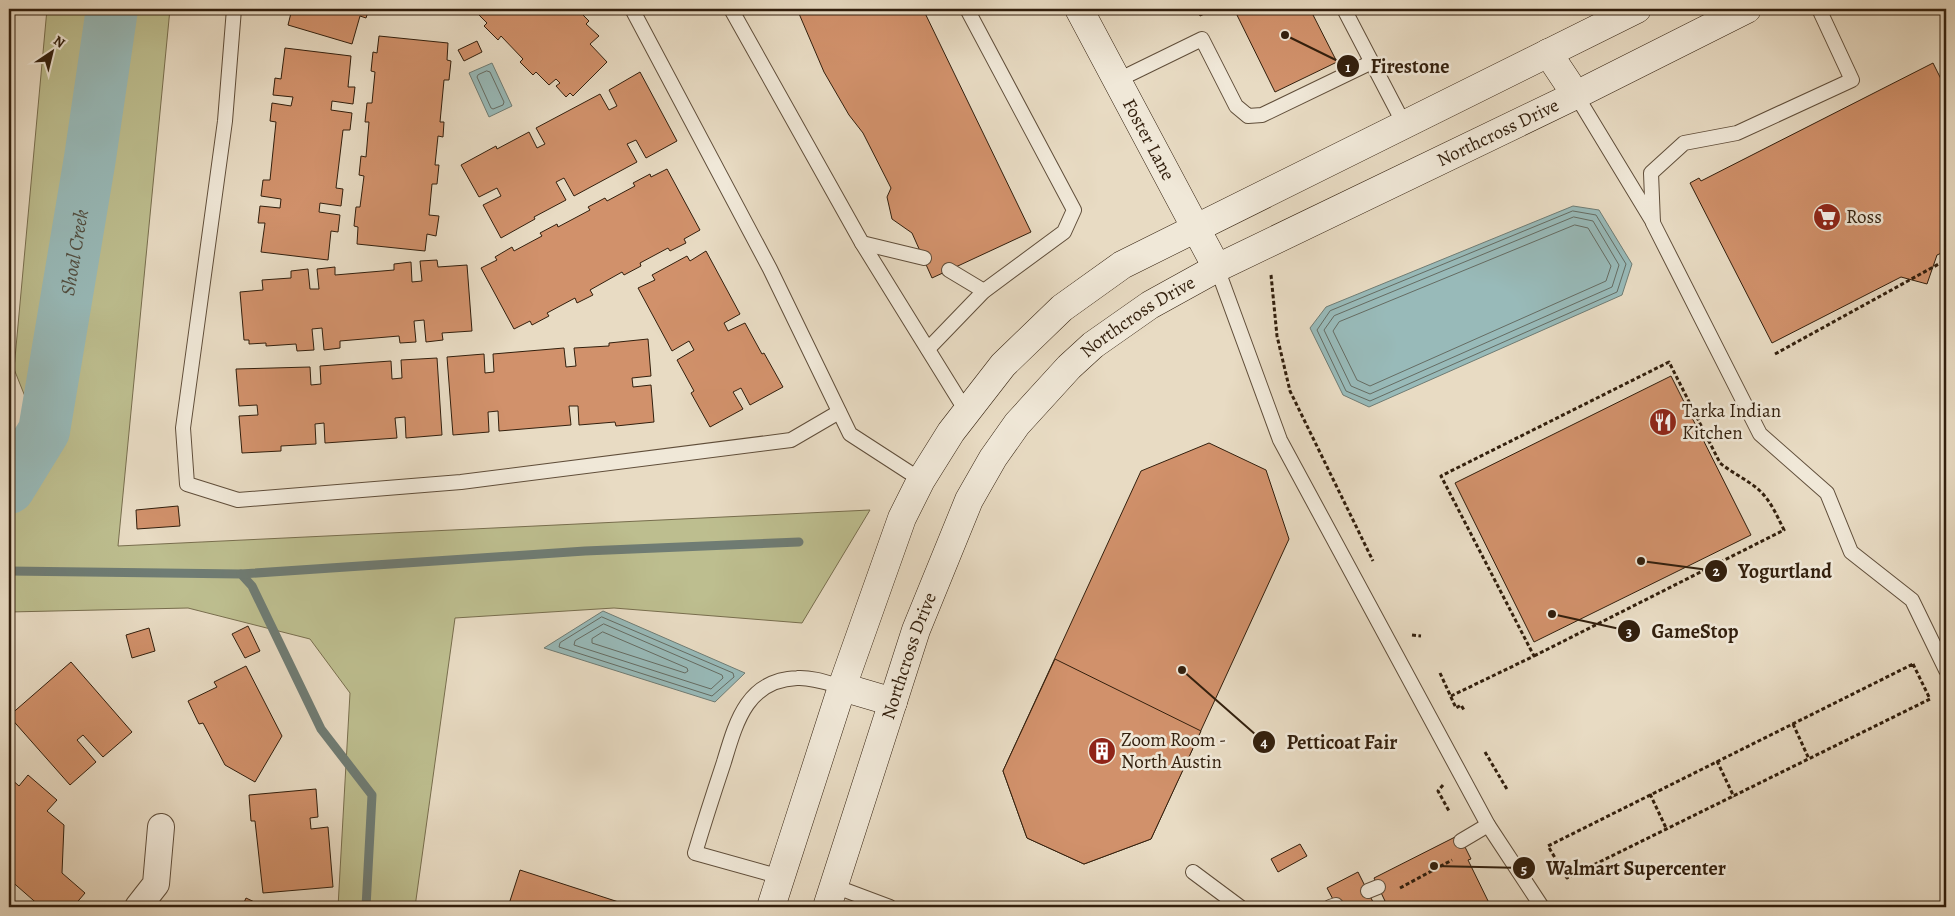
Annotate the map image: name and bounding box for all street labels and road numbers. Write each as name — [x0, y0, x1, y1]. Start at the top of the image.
street label: Northcross Drive — [1432, 92, 1563, 173]
street label: Foster Lane — [1116, 94, 1181, 185]
street label: Northcross Drive — [1074, 270, 1200, 364]
street label: Northcross Drive — [875, 589, 943, 723]

